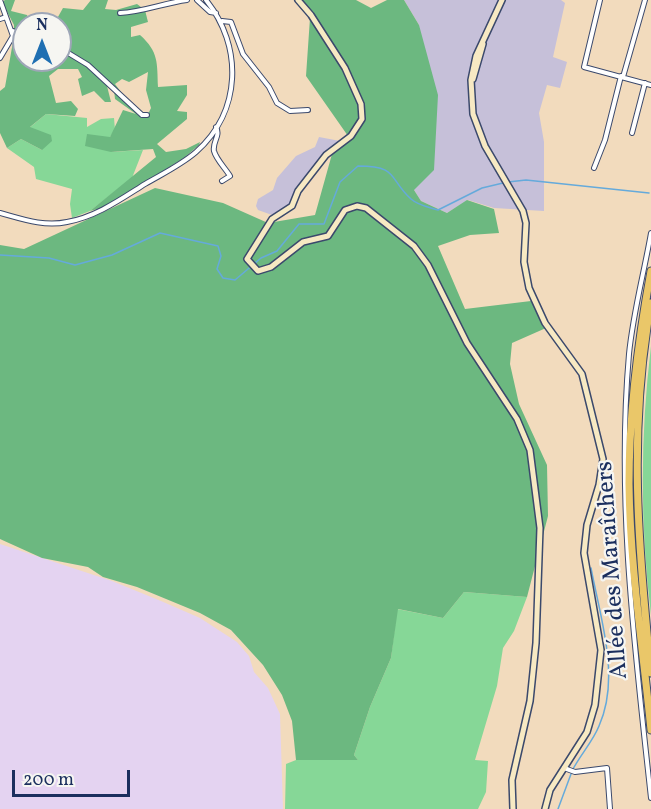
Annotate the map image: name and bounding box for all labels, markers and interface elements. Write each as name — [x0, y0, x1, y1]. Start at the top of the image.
north arrow — [12, 12, 72, 72]
text: N — [36, 15, 48, 37]
street label: Allée des Maraîchers — [592, 460, 636, 680]
scale bar — [15, 758, 134, 796]
text: 200 m — [23, 768, 74, 793]

